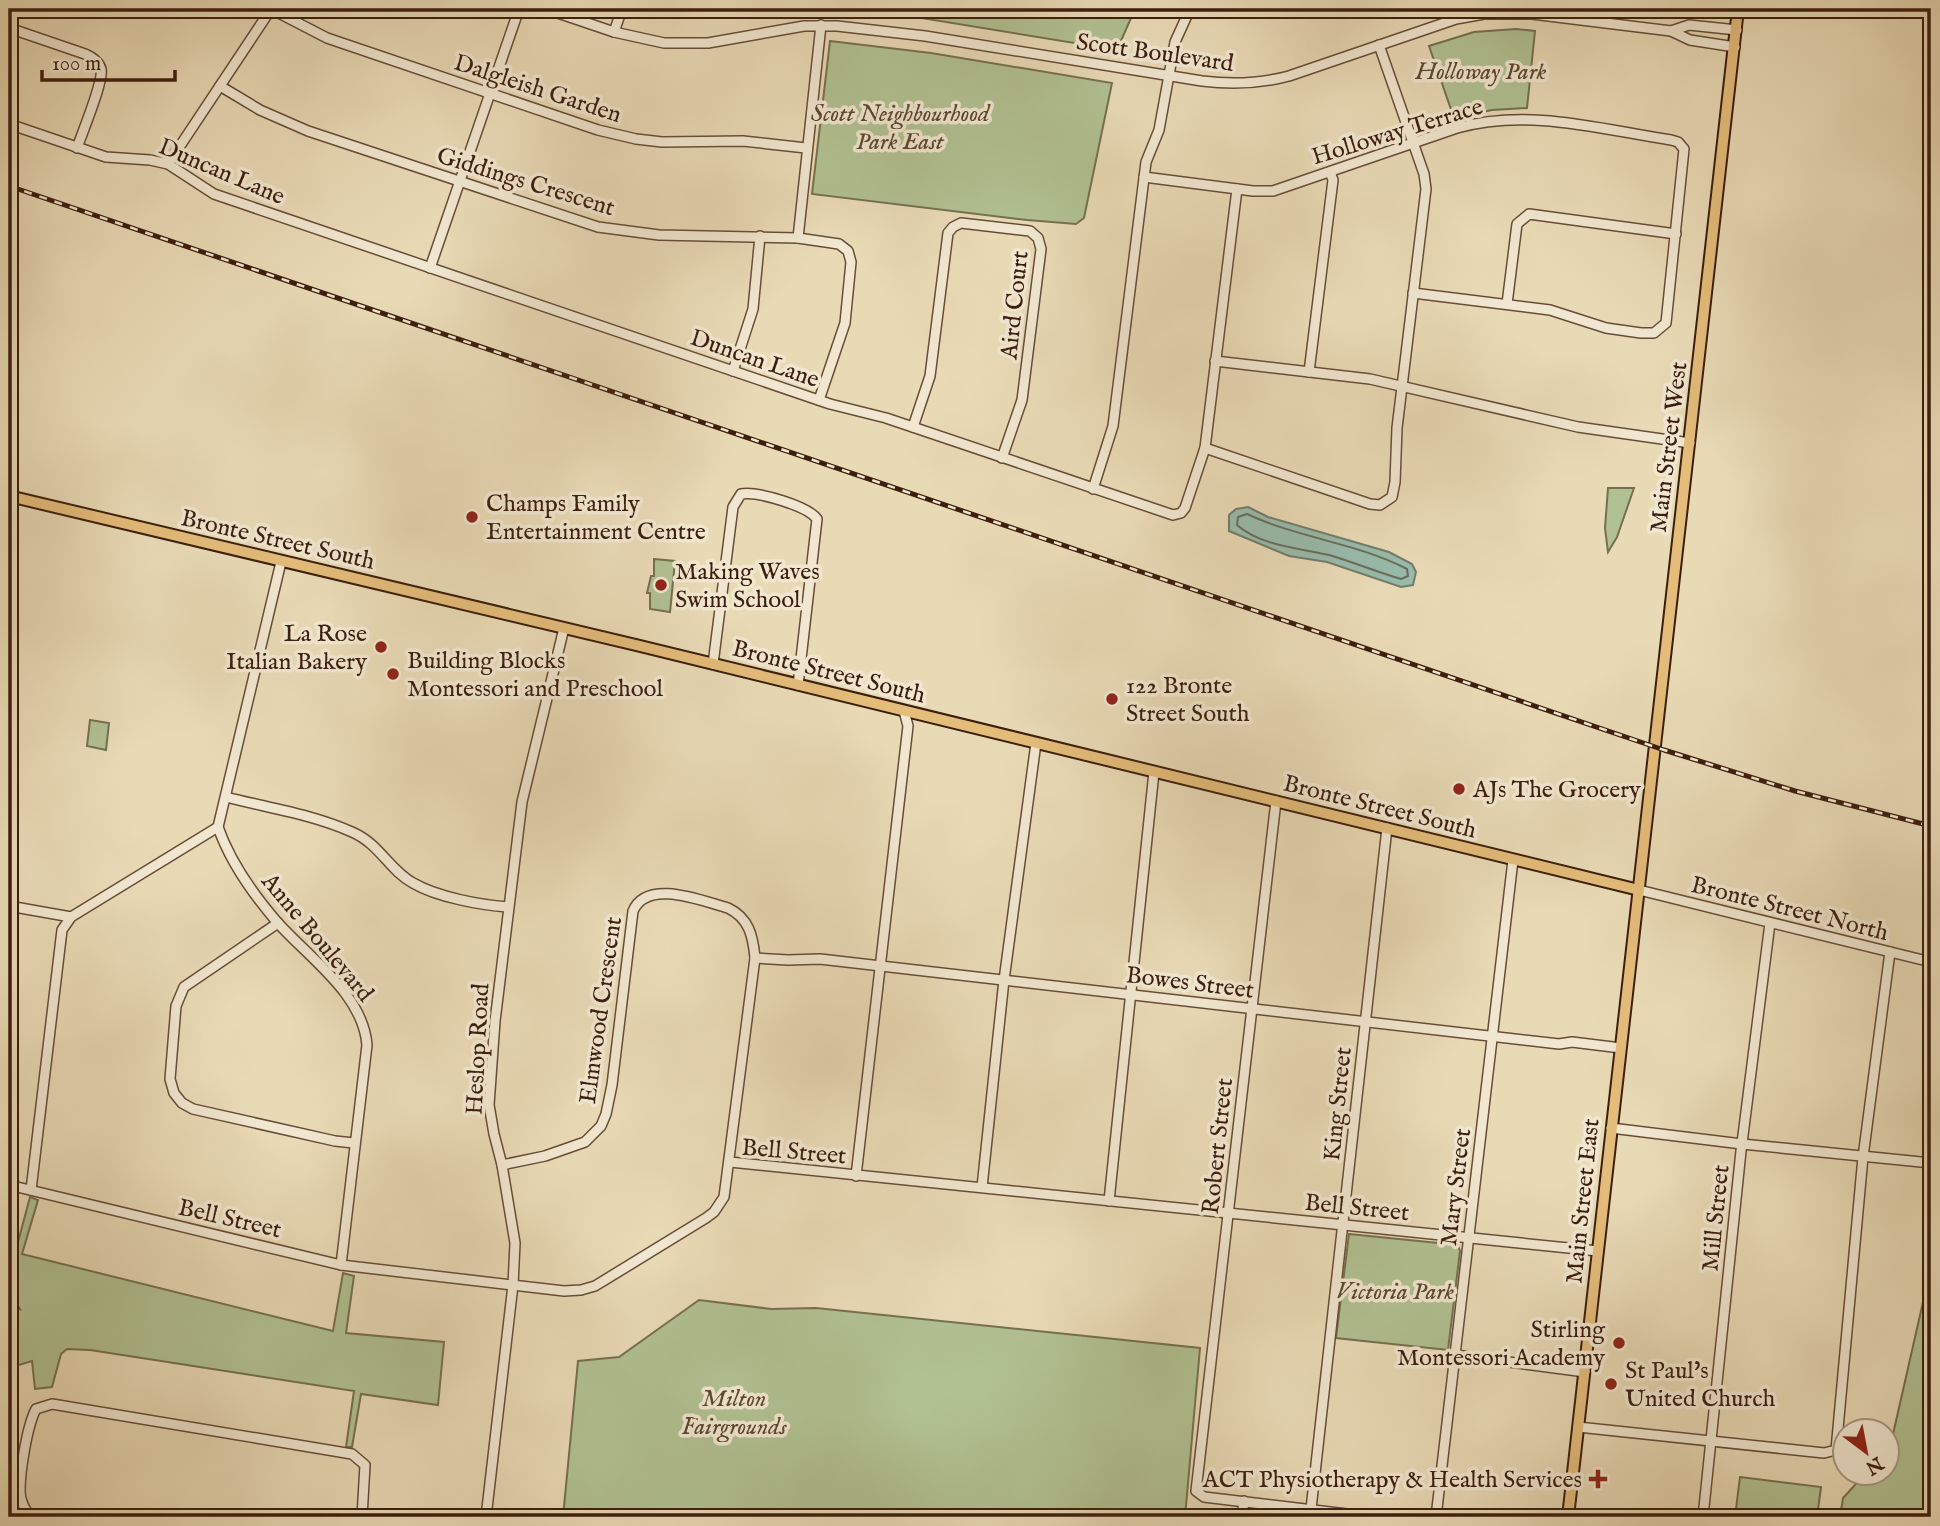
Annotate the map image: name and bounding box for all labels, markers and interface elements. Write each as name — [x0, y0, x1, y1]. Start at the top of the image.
street label: Scott Boulevard — [1074, 27, 1236, 80]
scale bar — [42, 38, 175, 82]
street label: Dalgleish Garden — [450, 48, 625, 131]
text: 100 m — [52, 51, 101, 78]
park label: Holloway Park — [1415, 57, 1547, 88]
street label: Holloway Terrace — [1308, 92, 1487, 173]
park label: Scott Neighbourhood Park East — [811, 99, 991, 158]
street label: Duncan Lane — [153, 132, 289, 213]
street label: Giddings Crescent — [433, 141, 618, 224]
street label: Aird Court — [994, 249, 1037, 362]
street label: Duncan Lane — [686, 323, 823, 396]
street label: Main Street West — [1644, 360, 1695, 534]
place label: Champs Family Entertainment Centre — [486, 489, 706, 548]
street label: Bronte Street South — [178, 503, 378, 578]
marker: Champs Family Entertainment Centre — [464, 509, 480, 525]
place label: Making Waves Swim School — [675, 557, 820, 616]
marker: Making Waves Swim School — [653, 577, 669, 593]
place label: La Rose Italian Bakery — [226, 619, 367, 678]
street label: Bronte Street South — [729, 633, 929, 712]
marker: La Rose Italian Bakery — [373, 639, 389, 655]
place label: Building Blocks Montessori and Preschool — [407, 646, 663, 705]
marker: Building Blocks Montessori and Preschool — [385, 666, 401, 682]
place label: 122 Bronte Street South — [1126, 671, 1250, 730]
marker: 122 Bronte Street South — [1104, 691, 1120, 707]
street label: Bronte Street South — [1280, 768, 1480, 847]
place label: AJs The Grocery — [1472, 775, 1641, 806]
marker: AJs The Grocery — [1451, 781, 1467, 797]
street label: Anne Boulevard — [253, 866, 380, 1009]
street label: Bronte Street North — [1688, 870, 1892, 949]
street label: Elmwood Crescent — [573, 915, 630, 1106]
street label: Bowes Street — [1124, 960, 1256, 1007]
street label: Heslop Road — [460, 982, 497, 1116]
street label: King Street — [1317, 1046, 1360, 1163]
street label: Robert Street — [1196, 1076, 1241, 1216]
street label: Main Street East — [1559, 1117, 1608, 1285]
street label: Mary Street — [1434, 1127, 1479, 1248]
street label: Bell Street — [740, 1132, 847, 1173]
street label: Mill Street — [1695, 1163, 1737, 1273]
street label: Bell Street — [1303, 1188, 1411, 1229]
street label: Bell Street — [175, 1193, 284, 1246]
park label: Victoria Park — [1336, 1277, 1455, 1308]
place label: Stirling Montessori Academy — [1397, 1315, 1606, 1374]
marker: Stirling Montessori Academy — [1611, 1335, 1627, 1351]
place label: St Paul's United Church — [1625, 1356, 1775, 1415]
marker: St Paul's United Church — [1603, 1376, 1619, 1392]
park label: Milton Fairgrounds — [682, 1384, 788, 1443]
north arrow — [1832, 1418, 1902, 1488]
text: N — [1860, 1450, 1888, 1480]
place label: ACT Physiotherapy & Health Services — [1202, 1465, 1582, 1496]
marker: ACT Physiotherapy & Health Services — [1588, 1469, 1608, 1489]

